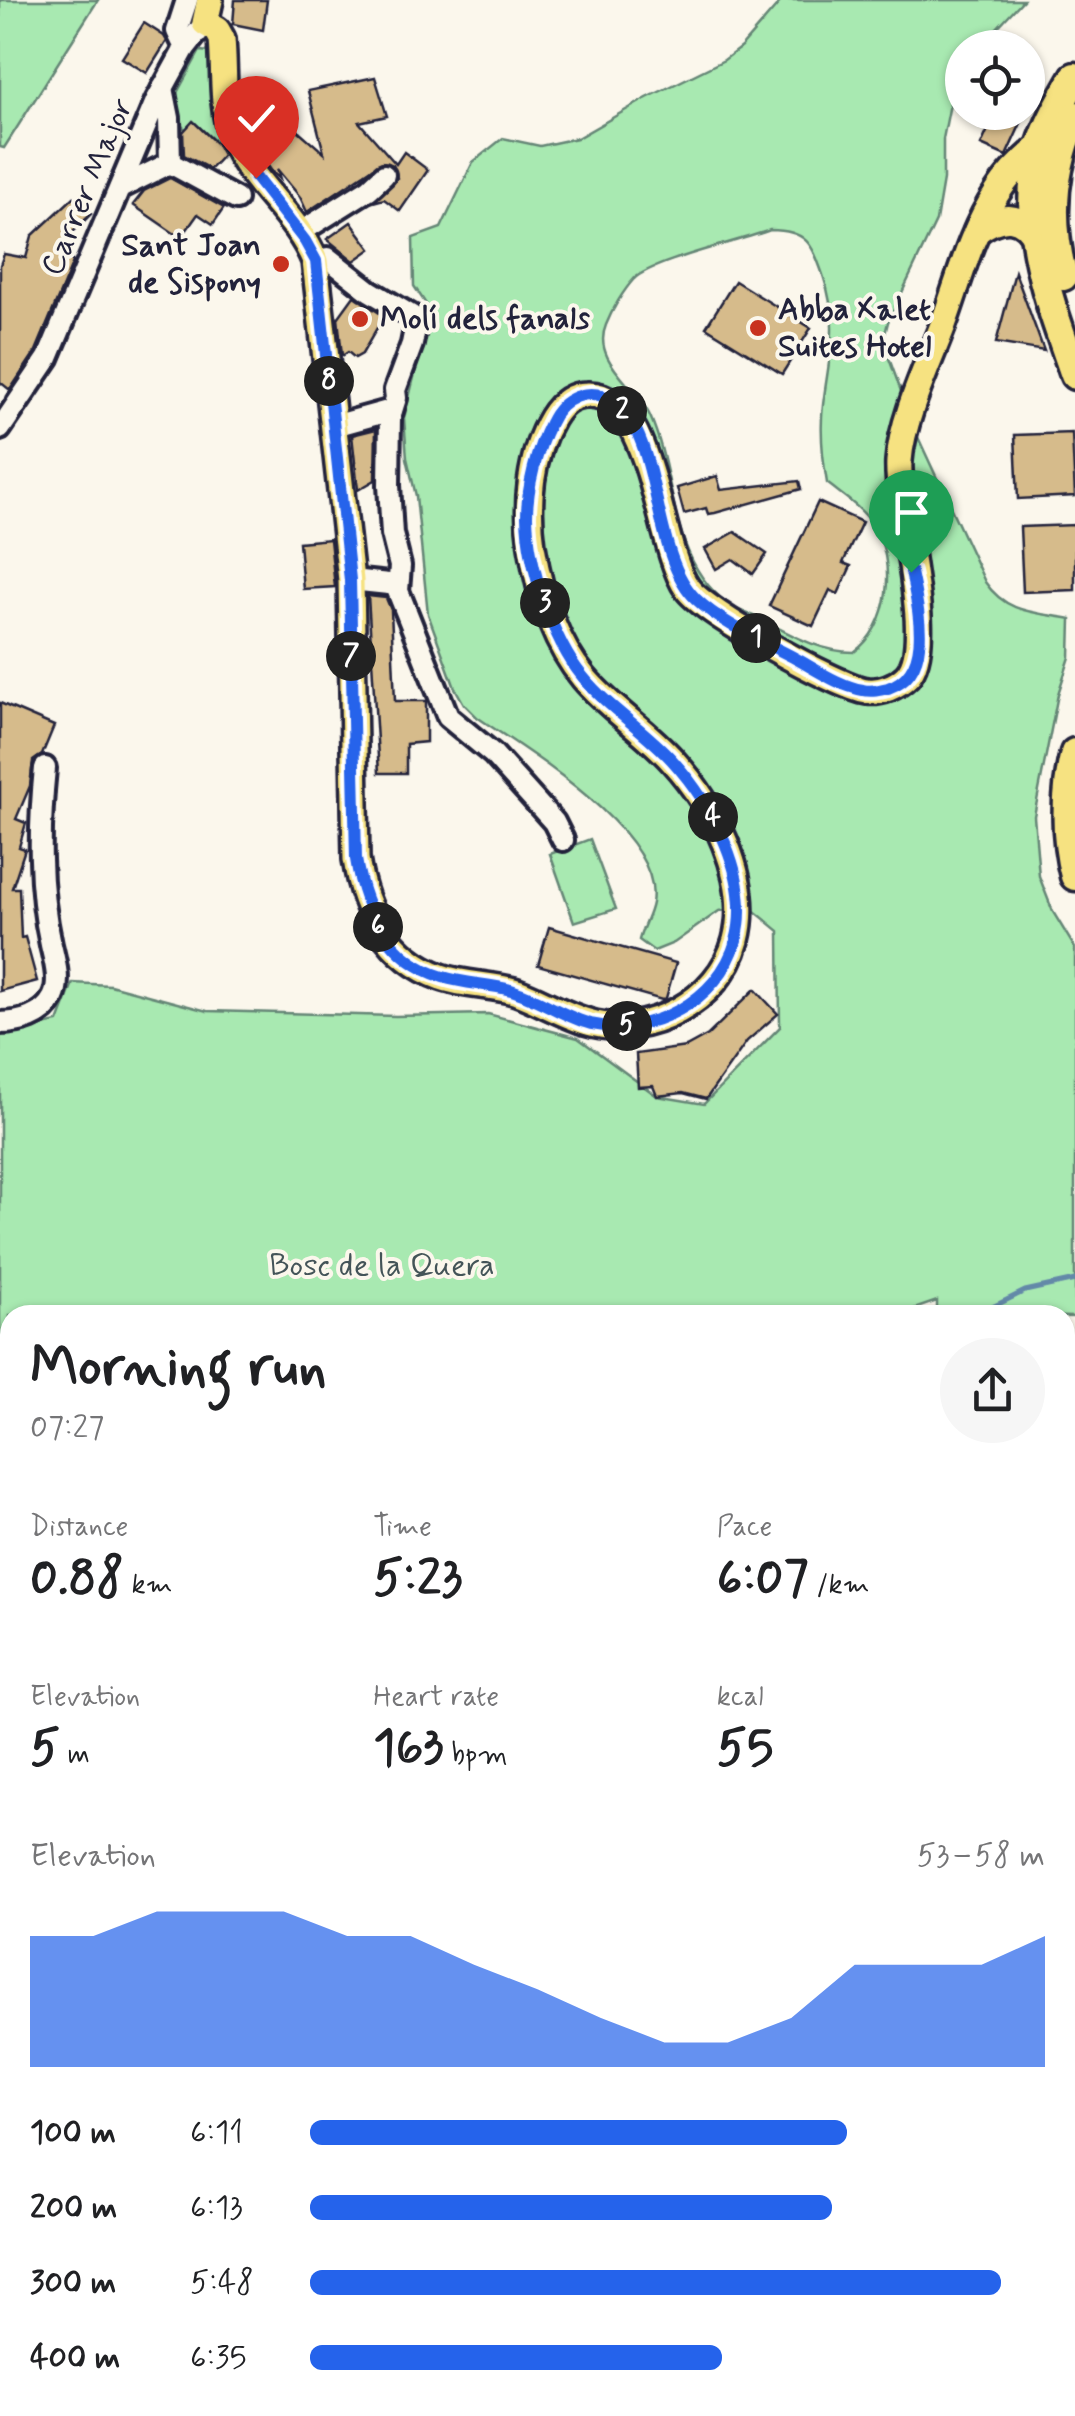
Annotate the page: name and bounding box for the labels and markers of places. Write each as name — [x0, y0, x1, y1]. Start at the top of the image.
pin — [214, 76, 299, 179]
place label: Sant Joan de Sispony — [121, 225, 261, 304]
marker: Sant Joan de Sispony — [270, 253, 292, 275]
place label: Abba Xalet Suites Hotel — [778, 289, 931, 368]
place label: Molí dels fanals — [380, 298, 591, 340]
marker: Molí dels fanals — [349, 308, 371, 330]
marker: Abba Xalet Suites Hotel — [747, 317, 769, 339]
pin: 8 — [304, 356, 354, 406]
pin: 2 — [597, 386, 647, 436]
pin — [869, 470, 954, 573]
pin: 3 — [520, 578, 570, 628]
pin: 1 — [731, 613, 781, 663]
pin: 7 — [326, 631, 376, 681]
pin: 4 — [688, 792, 738, 842]
pin: 6 — [353, 902, 403, 952]
pin: 5 — [602, 1001, 652, 1051]

